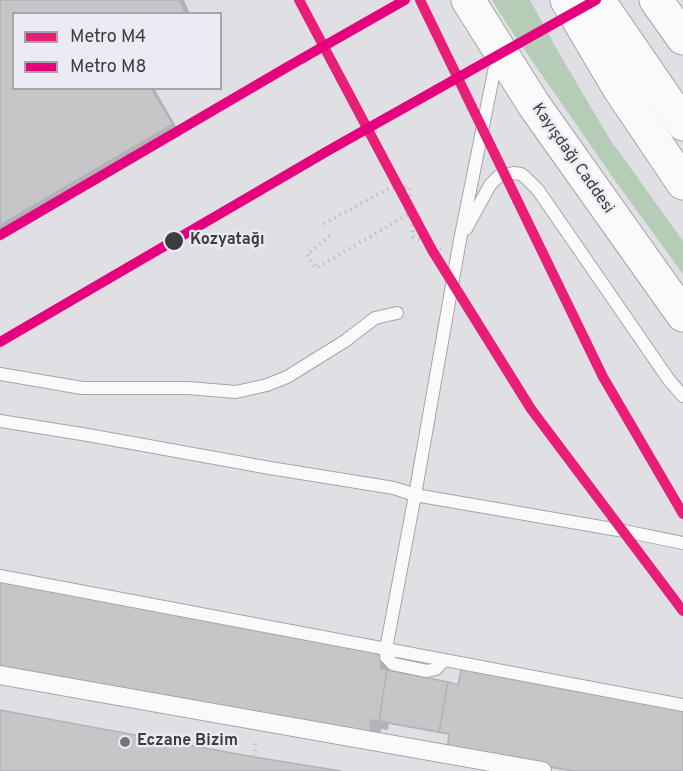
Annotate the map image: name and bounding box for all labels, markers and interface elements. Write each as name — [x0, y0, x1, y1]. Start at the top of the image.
legend — [12, 12, 222, 90]
text: Metro M4 — [70, 26, 146, 49]
text: Metro M8 — [70, 56, 146, 79]
street label: Kayışdağı Caddesi — [527, 100, 617, 218]
marker: Kozyatağı — [163, 230, 185, 252]
place label: Kozyatağı — [190, 231, 265, 251]
place label: Eczane Bizim — [137, 732, 238, 752]
marker: Eczane Bizim — [118, 735, 132, 749]

